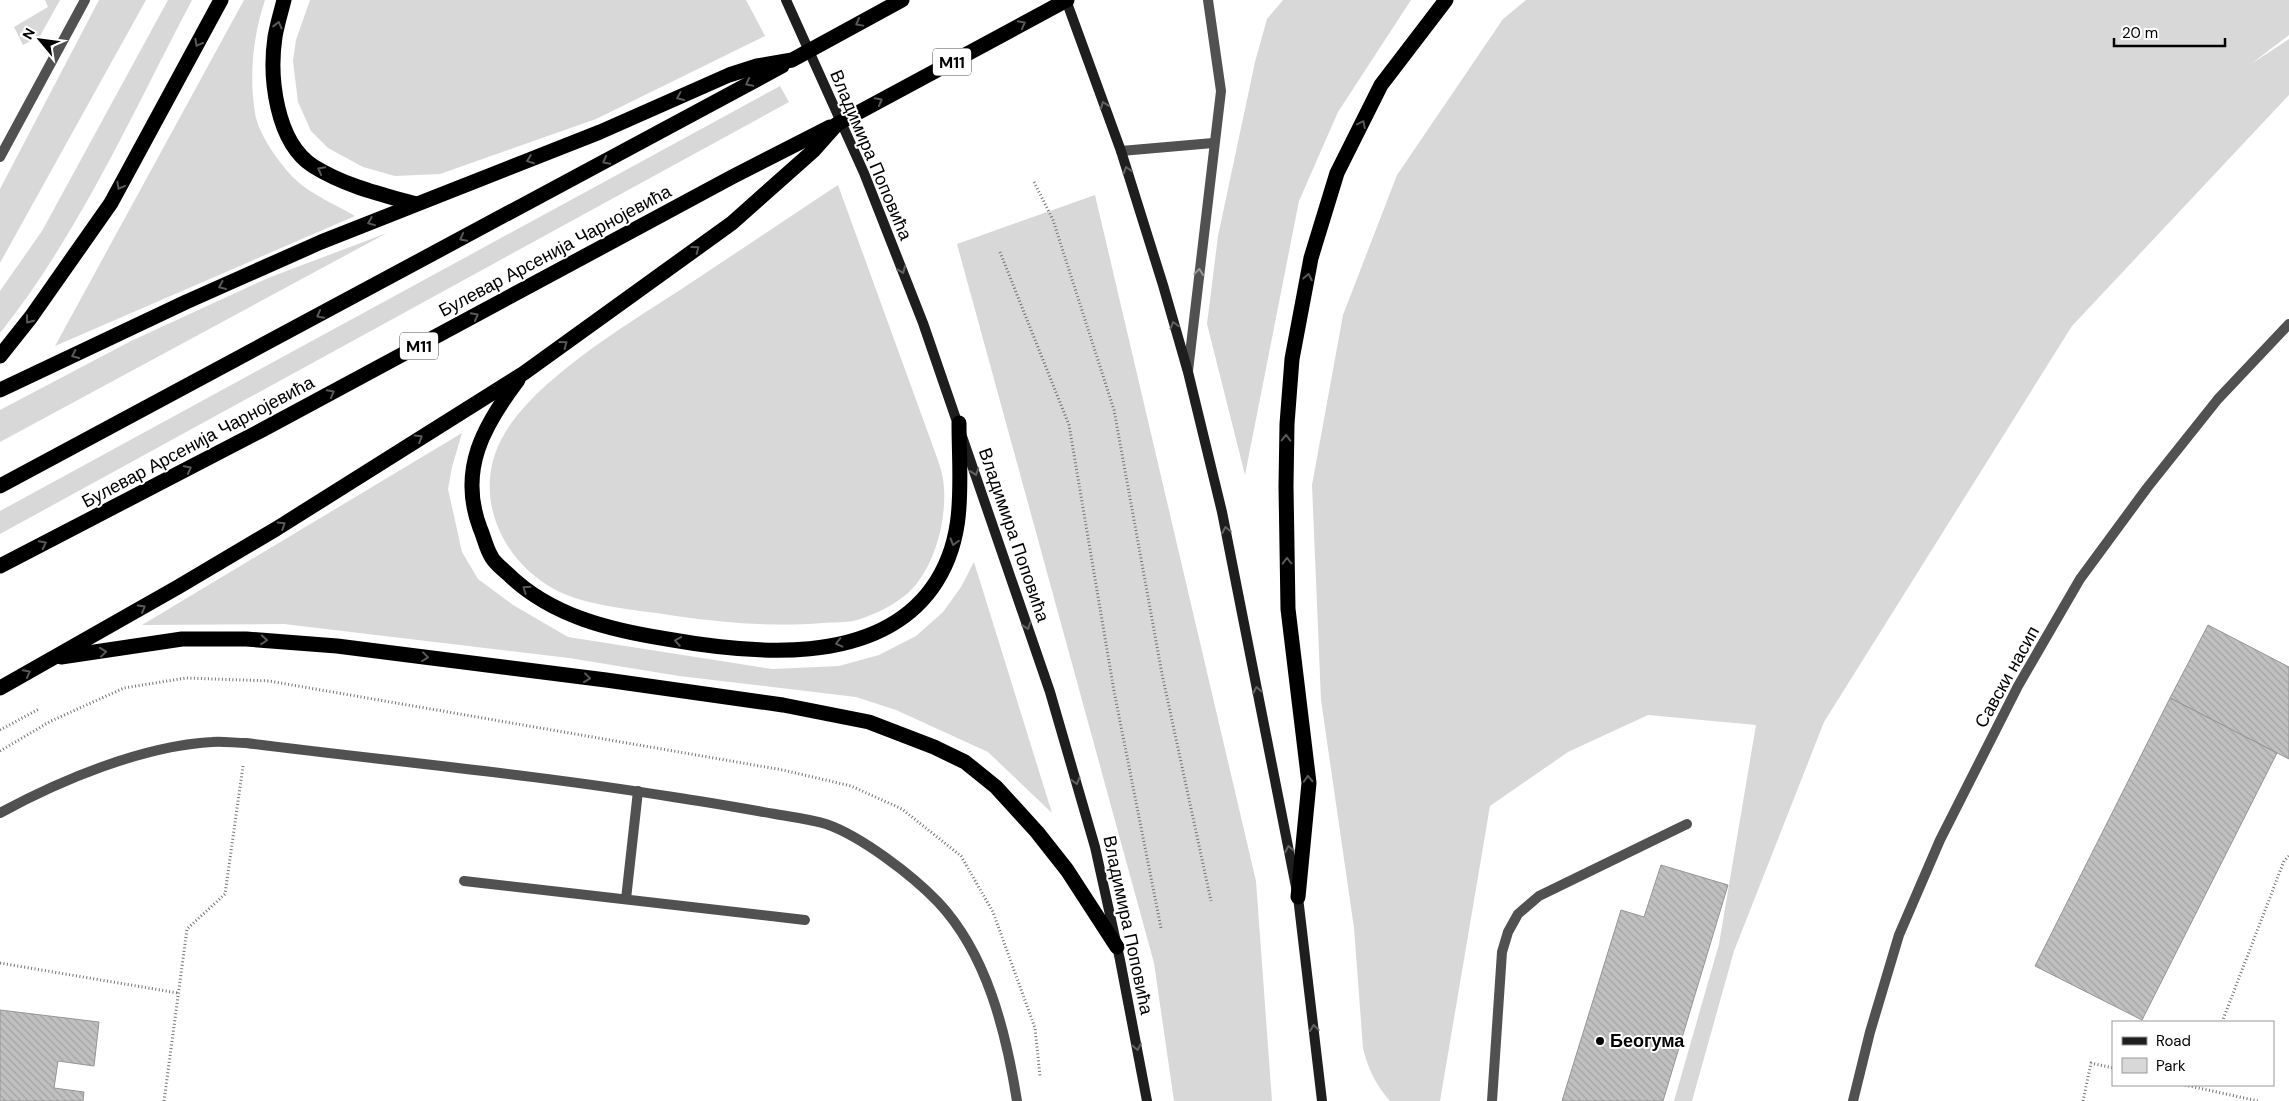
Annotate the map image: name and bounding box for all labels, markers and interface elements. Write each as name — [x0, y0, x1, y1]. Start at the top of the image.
north arrow — [15, 15, 65, 65]
scale bar — [2114, 15, 2225, 47]
one-way arrow — [855, 17, 864, 27]
one-way arrow — [272, 20, 283, 29]
one-way arrow — [1017, 20, 1026, 30]
text: 20 m — [2122, 23, 2158, 43]
text: N — [18, 25, 39, 43]
one-way arrow — [194, 37, 204, 46]
road number: M11 — [933, 48, 971, 76]
street label: Владимира Поповића — [824, 66, 918, 245]
one-way arrow — [745, 77, 754, 87]
one-way arrow — [676, 91, 685, 102]
one-way arrow — [874, 97, 883, 107]
one-way arrow — [1100, 101, 1110, 110]
one-way arrow — [1355, 121, 1365, 130]
one-way arrow — [526, 154, 534, 164]
one-way arrow — [602, 155, 611, 165]
one-way arrow — [318, 166, 327, 176]
one-way arrow — [1123, 166, 1133, 175]
street label: Булевар Арсенија Чарнојевића — [435, 179, 676, 323]
one-way arrow — [116, 180, 126, 189]
one-way arrow — [367, 216, 376, 226]
one-way arrow — [459, 232, 468, 242]
one-way arrow — [690, 246, 700, 255]
one-way arrow — [896, 265, 906, 274]
one-way arrow — [1193, 267, 1204, 275]
one-way arrow — [1302, 273, 1312, 281]
one-way arrow — [218, 280, 227, 291]
one-way arrow — [316, 309, 325, 319]
one-way arrow — [469, 313, 478, 323]
one-way arrow — [26, 314, 34, 323]
one-way arrow — [1170, 322, 1180, 330]
road number: M11 — [400, 332, 438, 360]
one-way arrow — [558, 341, 568, 350]
one-way arrow — [71, 349, 80, 359]
street label: Булевар Арсенија Чарнојевића — [78, 370, 319, 514]
one-way arrow — [326, 389, 335, 399]
one-way arrow — [1281, 433, 1292, 441]
one-way arrow — [414, 435, 423, 445]
street label: Владимира Поповића — [973, 445, 1055, 626]
one-way arrow — [182, 465, 191, 475]
one-way arrow — [969, 467, 979, 476]
one-way arrow — [276, 522, 285, 531]
one-way arrow — [1221, 526, 1232, 535]
one-way arrow — [950, 537, 960, 545]
one-way arrow — [38, 540, 47, 550]
one-way arrow — [1282, 556, 1293, 564]
one-way arrow — [522, 586, 531, 595]
one-way arrow — [137, 604, 146, 614]
one-way arrow — [1021, 621, 1031, 630]
street label: Савски насип — [1969, 622, 2045, 732]
one-way arrow — [260, 635, 268, 646]
one-way arrow — [673, 637, 682, 647]
one-way arrow — [835, 637, 844, 648]
one-way arrow — [99, 647, 107, 658]
one-way arrow — [421, 652, 430, 662]
one-way arrow — [22, 669, 31, 679]
one-way arrow — [583, 672, 591, 683]
one-way arrow — [1253, 685, 1263, 694]
one-way arrow — [1302, 774, 1313, 782]
one-way arrow — [1070, 776, 1080, 784]
street label: Владимира Поповића — [1097, 833, 1159, 1018]
one-way arrow — [1284, 845, 1294, 854]
legend — [2112, 1021, 2274, 1086]
one-way arrow — [1309, 1024, 1320, 1032]
place label: Беогума — [1610, 1029, 1685, 1053]
text: Road — [2156, 1031, 2191, 1051]
marker: Беогума — [1594, 1035, 1606, 1047]
one-way arrow — [1132, 1042, 1142, 1051]
text: Park — [2156, 1056, 2186, 1076]

